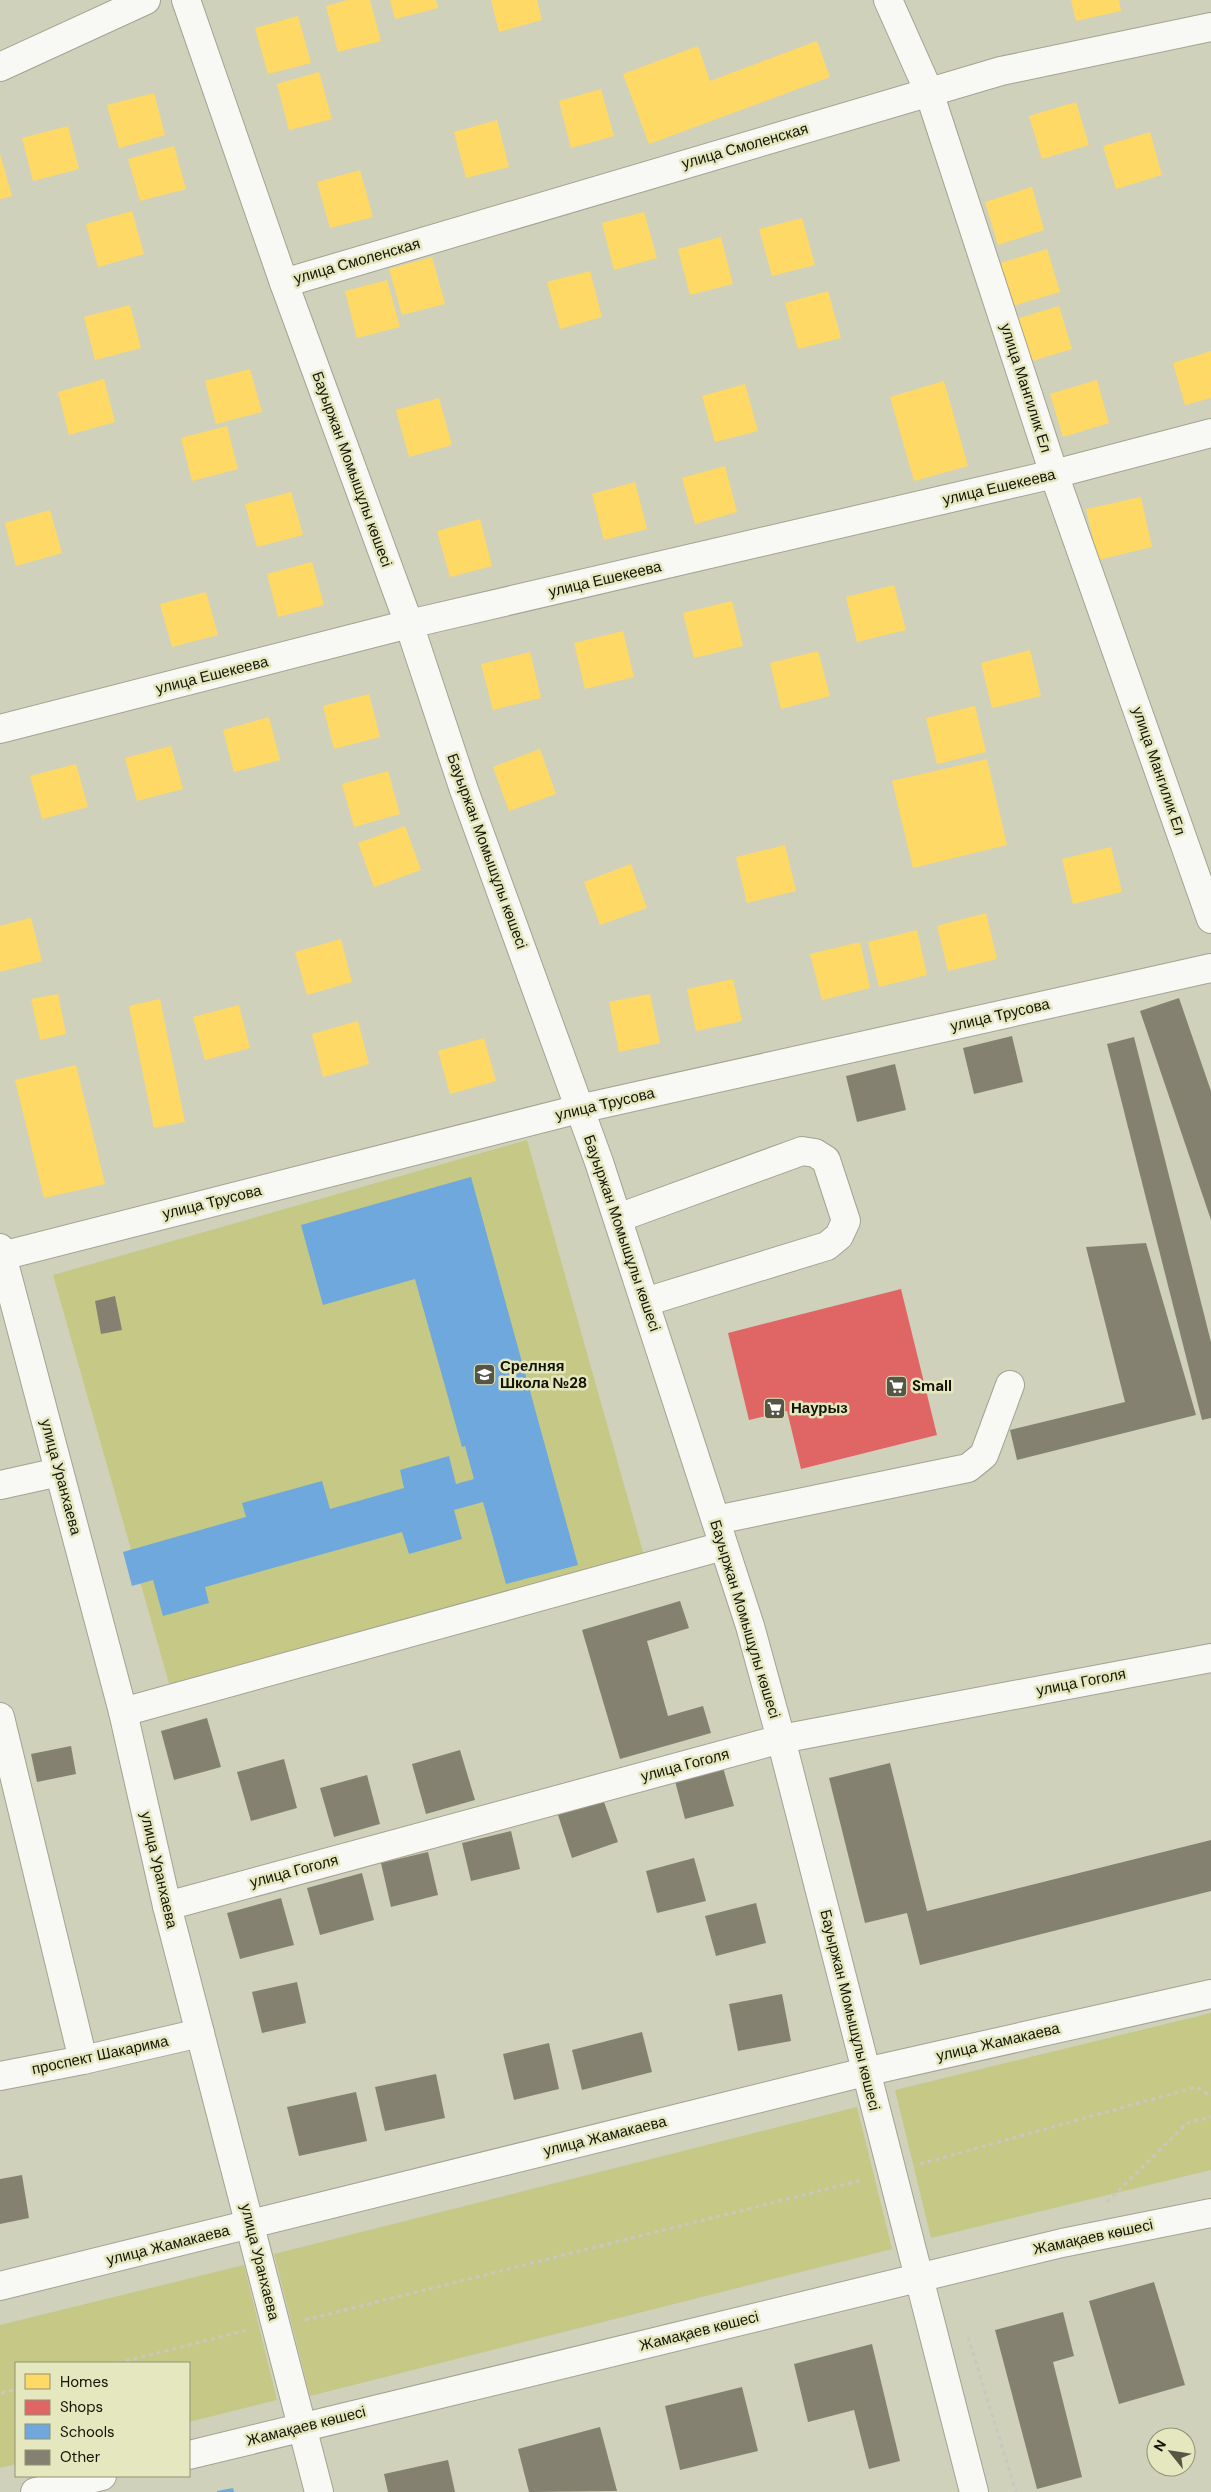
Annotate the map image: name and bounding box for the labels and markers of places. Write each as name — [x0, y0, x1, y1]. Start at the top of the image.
place label: Срелняя Школа №28 — [500, 1356, 587, 1393]
school or university icon: Срелняя Школа №28 — [472, 1363, 496, 1387]
supermarket icon: Small — [884, 1374, 908, 1398]
place label: Small — [912, 1376, 952, 1396]
supermarket icon: Наурыз — [763, 1396, 787, 1420]
place label: Наурыз — [791, 1398, 848, 1418]

